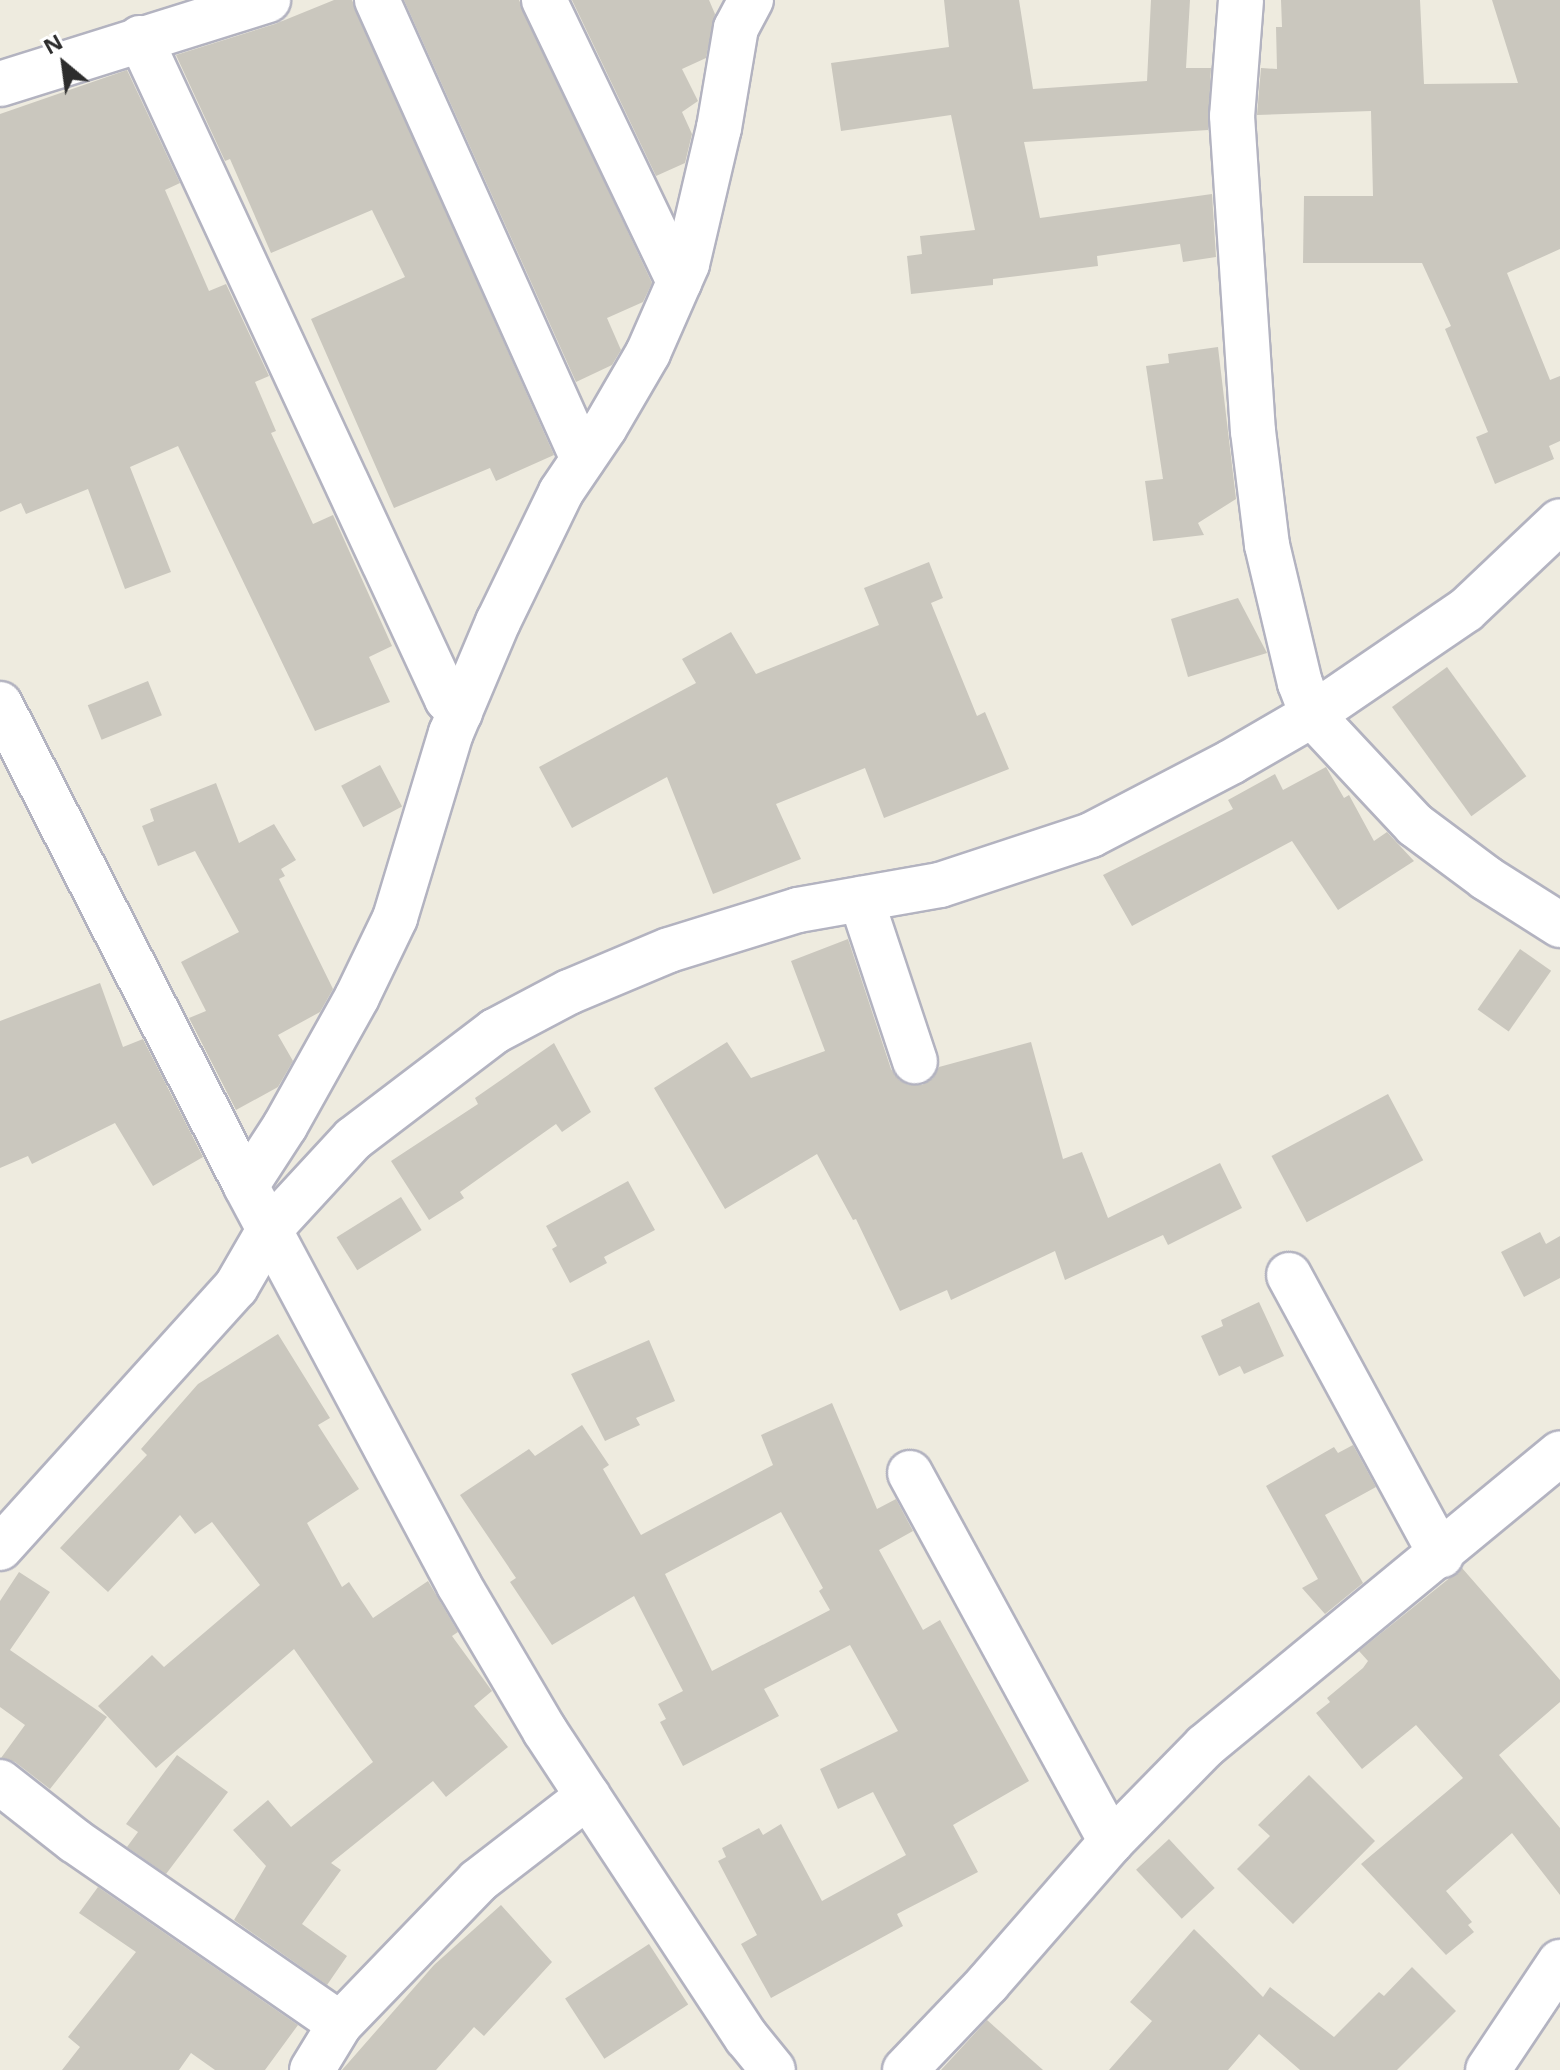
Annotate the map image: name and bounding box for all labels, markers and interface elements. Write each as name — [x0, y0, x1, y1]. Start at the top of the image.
north arrow — [24, 24, 104, 104]
text: N — [37, 26, 67, 60]

